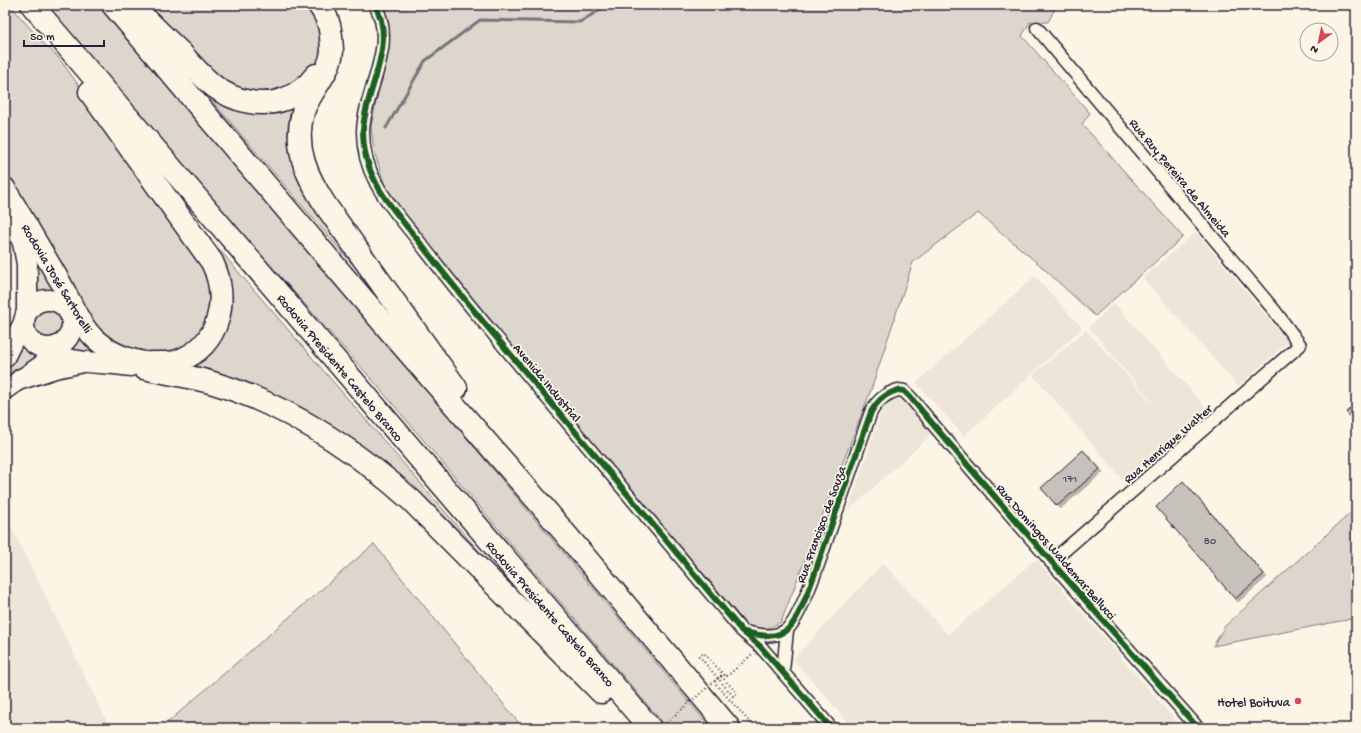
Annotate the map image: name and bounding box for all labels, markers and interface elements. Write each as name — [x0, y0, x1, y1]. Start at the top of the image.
scale bar — [24, 22, 104, 48]
north arrow — [1299, 22, 1339, 62]
text: 50 m — [30, 31, 55, 45]
text: N — [1308, 42, 1321, 56]
street label: Rua Ruy Pereira de Almeida — [1125, 116, 1234, 241]
street label: Rodovia José Sartorelli — [17, 222, 94, 337]
street label: Rodovia Presidente Castelo Branco — [273, 292, 405, 446]
street label: Avenida Industrial — [509, 341, 583, 426]
street label: Rua Henrique Walter — [1121, 401, 1217, 487]
street label: Rua Francisco de Souza — [794, 464, 851, 585]
house number: 171 — [1062, 474, 1077, 486]
street label: Rua Domingos Waldemar Bellucci — [992, 482, 1118, 624]
house number: 80 — [1204, 536, 1216, 548]
street label: Rodovia Presidente Castelo Branco — [482, 539, 617, 691]
place label: Hotel Boituva — [1217, 696, 1291, 711]
marker: Hotel Boituva — [1293, 696, 1303, 706]

